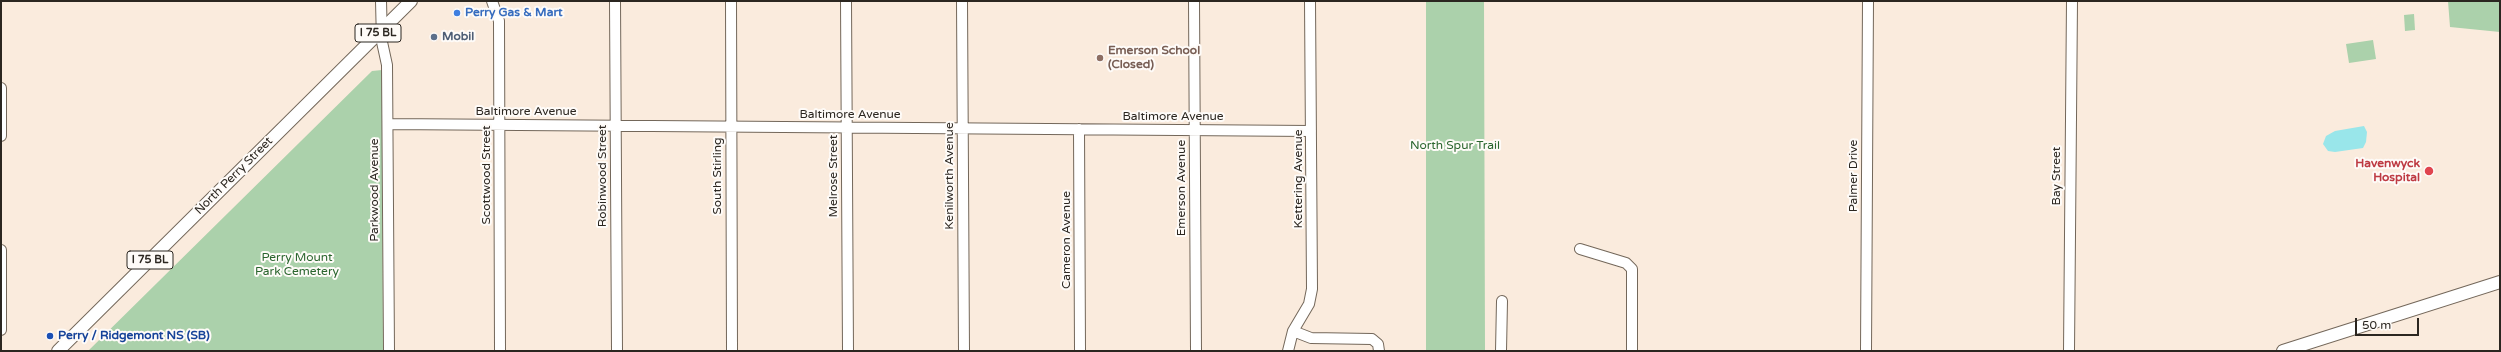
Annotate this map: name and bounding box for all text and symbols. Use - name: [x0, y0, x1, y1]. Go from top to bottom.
- place label: Perry Gas & Mart: [465, 6, 563, 20]
- marker: Perry Gas & Mart: [452, 8, 462, 18]
- road number: I 75 BL: [355, 24, 401, 42]
- place label: Mobil: [442, 30, 474, 44]
- marker: Mobil: [429, 32, 439, 42]
- place label: Emerson School (Closed): [1108, 44, 1200, 72]
- marker: Emerson School (Closed): [1095, 53, 1105, 63]
- street label: Baltimore Avenue: [475, 105, 577, 119]
- street label: Baltimore Avenue: [799, 108, 901, 122]
- street label: Baltimore Avenue: [1122, 110, 1224, 124]
- street label: Kenilworth Avenue: [943, 122, 957, 230]
- street label: Scottwood Street: [480, 125, 494, 225]
- street label: Robinwood Street: [596, 125, 610, 227]
- street label: Kettering Avenue: [1292, 129, 1306, 229]
- street label: North Perry Street: [192, 134, 276, 218]
- street label: Melrose Street: [827, 135, 841, 217]
- street label: South Stirling: [711, 137, 725, 215]
- street label: Parkwood Avenue: [368, 138, 382, 242]
- park label: North Spur Trail: [1410, 139, 1500, 153]
- street label: Emerson Avenue: [1175, 140, 1189, 236]
- street label: Palmer Drive: [1847, 140, 1861, 212]
- street label: Bay Street: [2050, 147, 2064, 205]
- place label: Havenwyck Hospital: [2355, 157, 2420, 185]
- marker: Havenwyck Hospital: [2423, 165, 2435, 177]
- street label: Cameron Avenue: [1060, 191, 1074, 289]
- road number: I 75 BL: [127, 251, 173, 269]
- park label: Perry Mount Park Cemetery: [255, 251, 339, 279]
- scale bar: [2357, 310, 2421, 336]
- text: 50 m: [2362, 318, 2391, 332]
- place label: Perry / Ridgemont NS (SB): [58, 329, 210, 343]
- marker: Perry / Ridgemont NS (SB): [45, 331, 55, 341]

